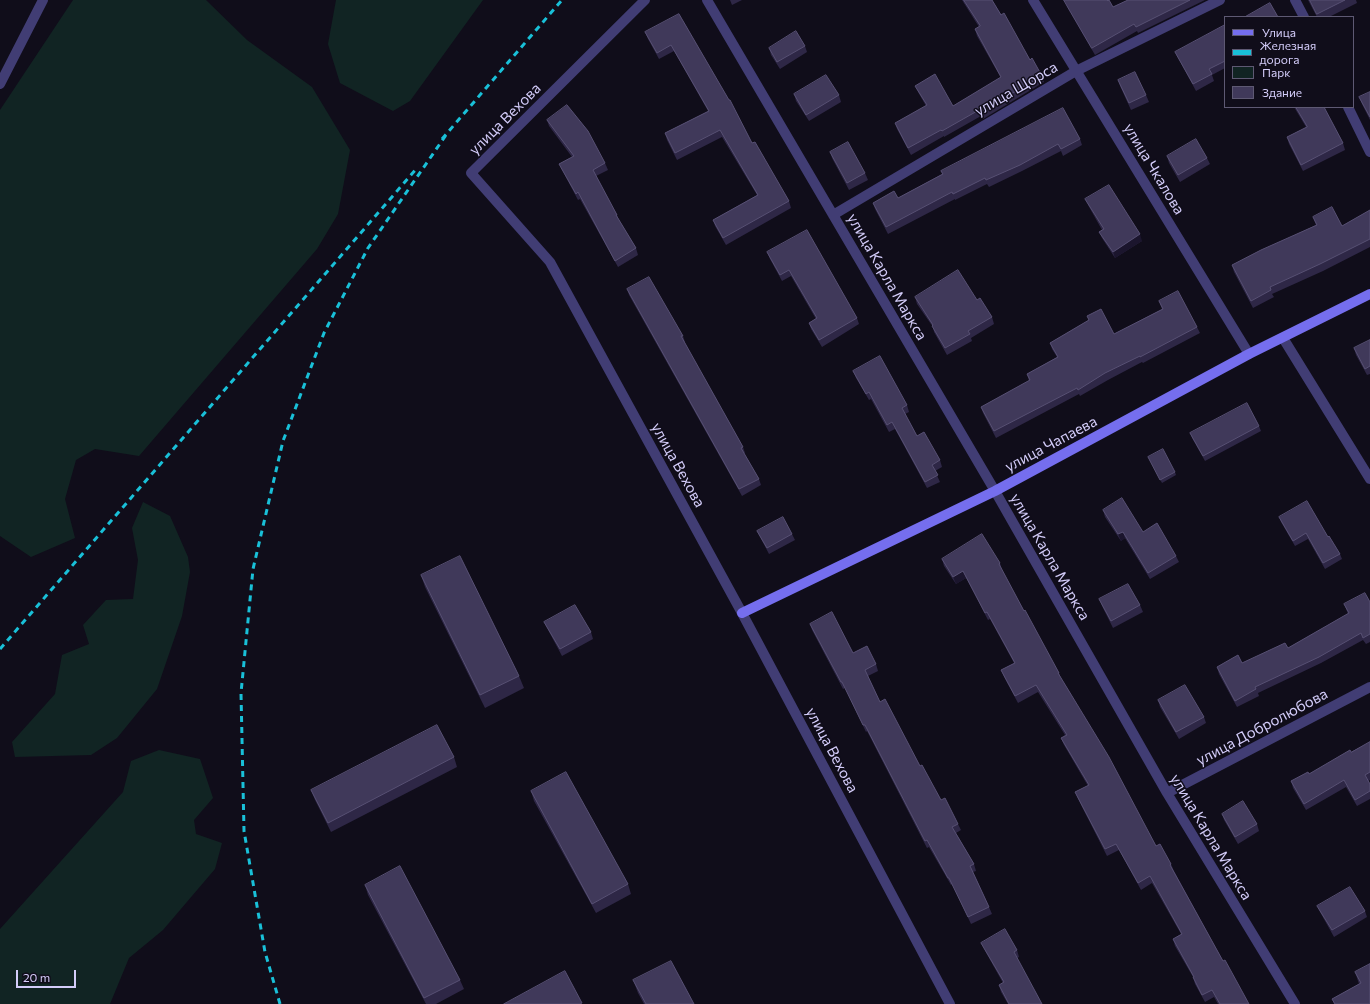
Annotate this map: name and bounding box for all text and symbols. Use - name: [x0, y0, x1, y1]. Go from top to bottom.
- legend: [1224, 16, 1354, 108]
- text: Улица: [1262, 25, 1296, 39]
- text: Железная дорога: [1260, 38, 1316, 66]
- street label: улица Щорса: [971, 58, 1061, 120]
- text: Парк: [1262, 65, 1291, 79]
- street label: улица Вехова: [465, 79, 545, 159]
- text: Здание: [1262, 85, 1302, 99]
- street label: улица Чкалова: [1120, 120, 1188, 218]
- street label: улица Карла Маркса: [843, 210, 931, 344]
- street label: улица Чапаева: [1002, 412, 1100, 476]
- street label: улица Вехова: [647, 420, 709, 510]
- street label: улица Карла Маркса: [1006, 490, 1094, 624]
- street label: улица Добролюбова: [1193, 685, 1331, 769]
- street label: улица Вехова: [802, 704, 862, 796]
- street label: улица Карла Маркса: [1166, 771, 1256, 903]
- scale bar: [18, 962, 78, 988]
- text: 20 m: [23, 970, 50, 984]

